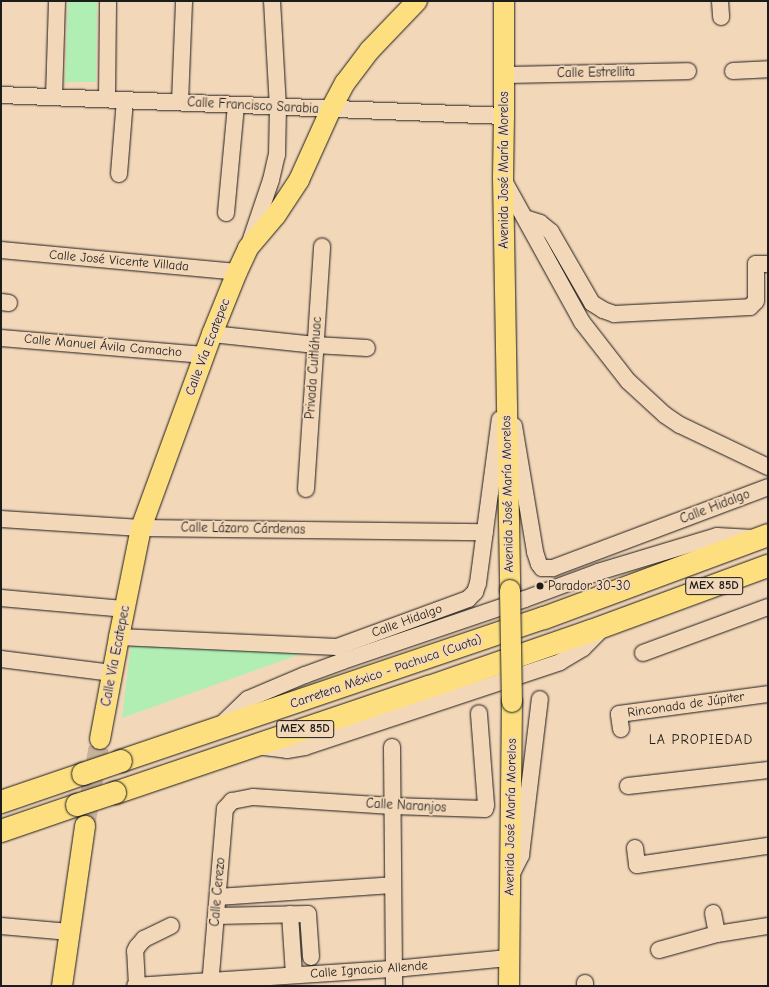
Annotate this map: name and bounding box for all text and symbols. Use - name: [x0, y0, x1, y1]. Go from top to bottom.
- street label: Calle Estrellita: [557, 65, 635, 81]
- street label: Avenida José María Morelos: [496, 91, 512, 249]
- street label: Calle Francisco Sarabia: [187, 95, 319, 117]
- street label: Calle José Vicente Villada: [48, 247, 190, 275]
- street label: Calle Vía Ecatepec: [182, 296, 234, 398]
- street label: Privada Cuitláhuac: [303, 316, 325, 420]
- street label: Calle Manuel Ávila Camacho: [23, 331, 183, 361]
- street label: Avenida José María Morelos: [499, 415, 517, 573]
- street label: Calle Hidalgo: [678, 486, 752, 528]
- street label: Calle Lázaro Cárdenas: [181, 520, 305, 538]
- road number: MEX 85D: [685, 576, 743, 596]
- place label: Parador 30-30: [548, 578, 631, 594]
- marker: Parador 30-30: [535, 581, 545, 591]
- street label: Calle Hidalgo: [370, 601, 444, 641]
- street label: Calle Vía Ecatepec: [99, 604, 133, 708]
- street label: Carretera México - Pachuca (Cuota): [288, 632, 484, 712]
- street label: Rinconada de Júpiter: [626, 689, 746, 721]
- road number: MEX 85D: [276, 719, 334, 739]
- district label: LA PROPIEDAD: [649, 732, 753, 748]
- street label: Avenida José María Morelos: [502, 738, 520, 896]
- street label: Calle Naranjos: [365, 796, 447, 816]
- street label: Calle Cerezo: [207, 857, 229, 927]
- street label: Calle Ignacio Allende: [310, 958, 428, 982]

